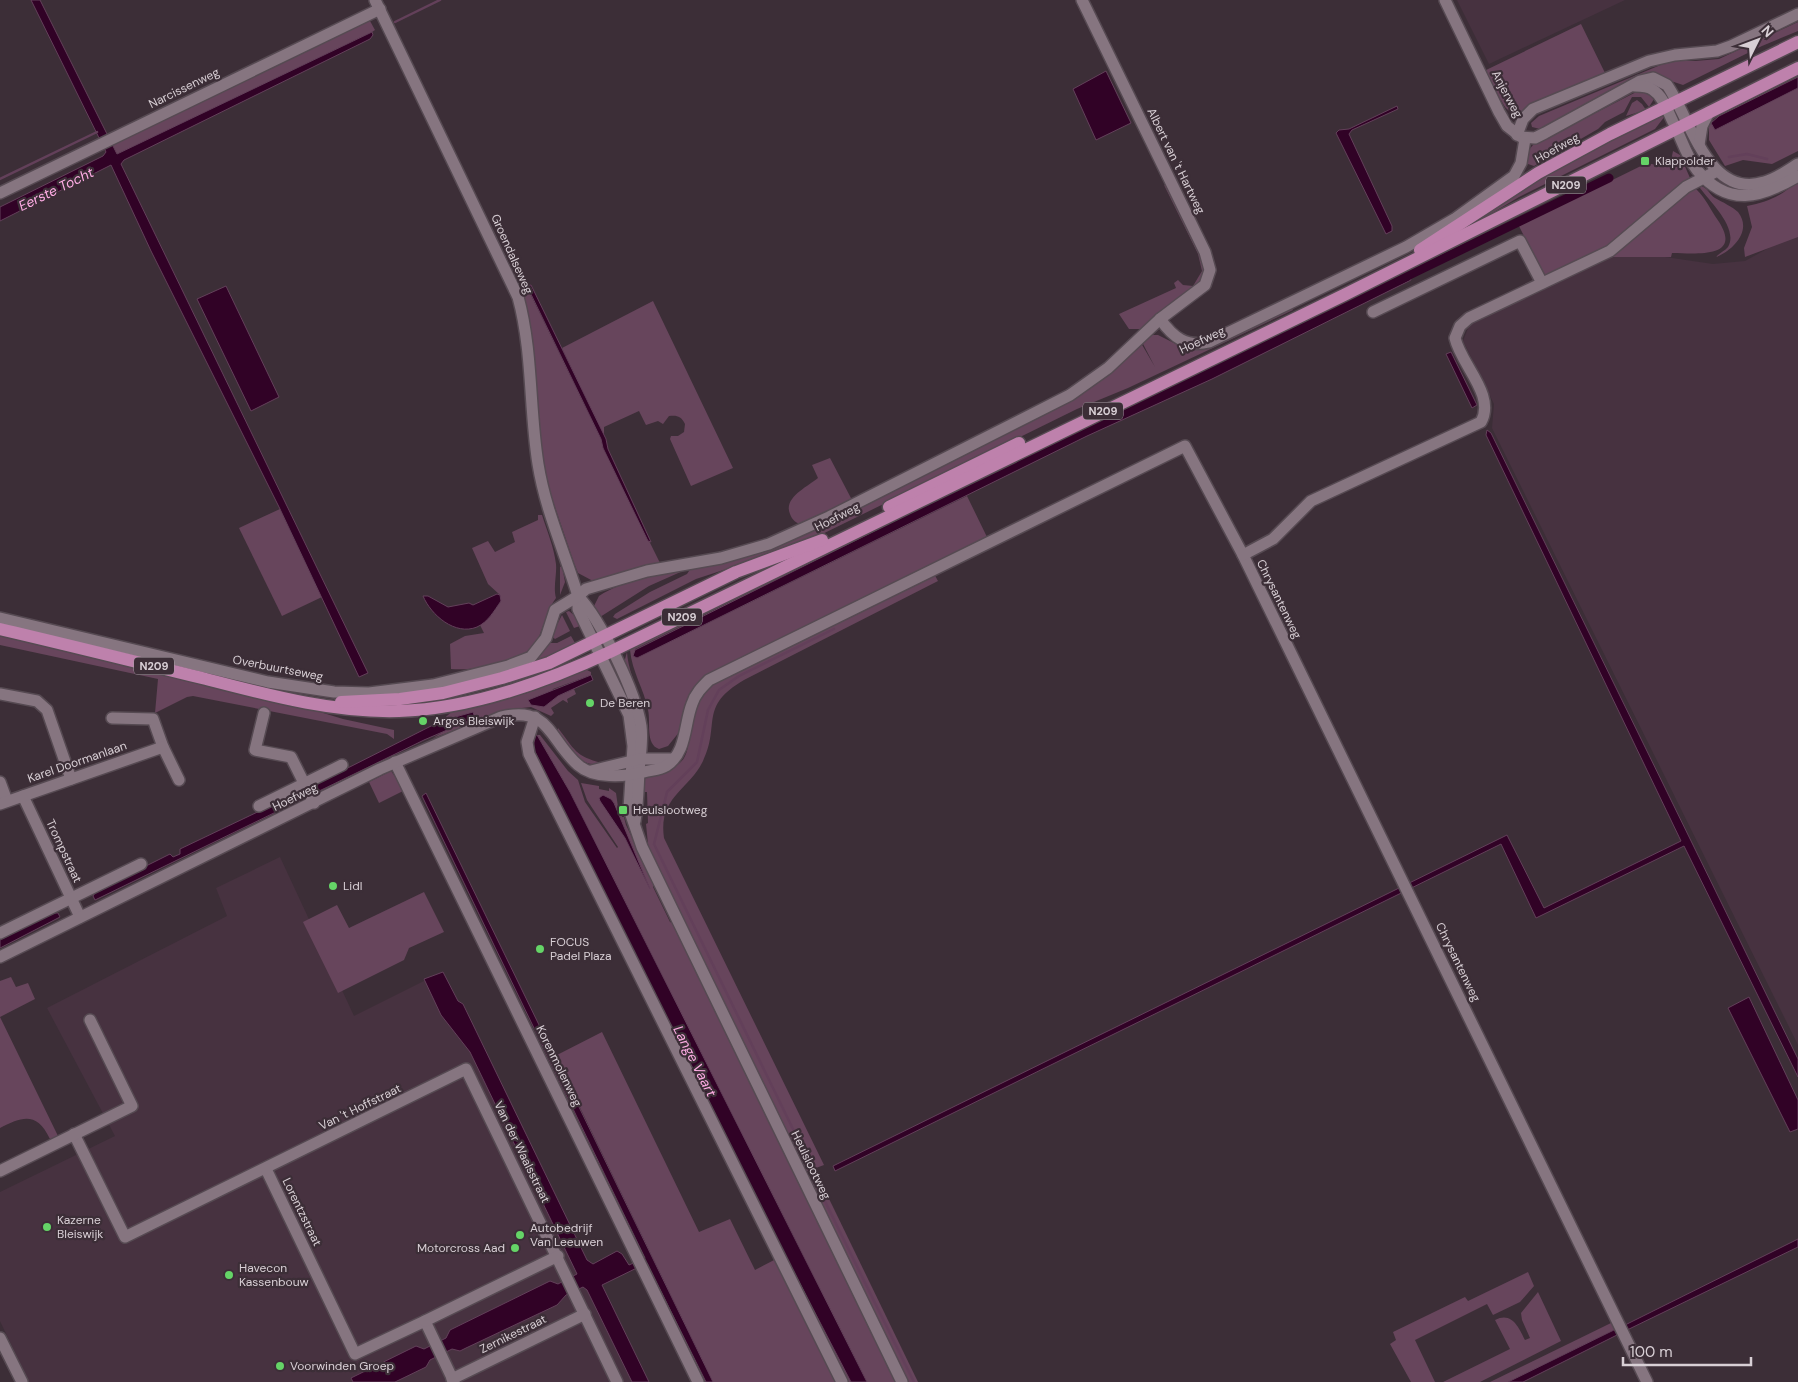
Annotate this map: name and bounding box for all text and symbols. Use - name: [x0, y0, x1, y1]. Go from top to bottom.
- north arrow: [1733, 15, 1783, 65]
- text: N: [1758, 21, 1778, 41]
- street label: Narcissenweg: [146, 64, 222, 112]
- street label: Anjerweg: [1488, 68, 1526, 121]
- street label: Albert van 't Hartweg: [1143, 105, 1209, 217]
- street label: Hoefweg: [1532, 129, 1582, 167]
- place label: Klappolder: [1655, 153, 1715, 169]
- marker: Klappolder: [1639, 155, 1651, 167]
- water label: Eerste Tocht: [15, 163, 97, 215]
- road number: N209: [1546, 176, 1586, 194]
- street label: Groendalseweg: [487, 212, 537, 297]
- street label: Hoefweg: [1177, 322, 1228, 358]
- road number: N209: [1083, 402, 1123, 420]
- street label: Hoefweg: [812, 499, 863, 535]
- street label: Chrysantenweg: [1253, 557, 1305, 642]
- road number: N209: [662, 608, 702, 626]
- street label: Overbuurtseweg: [231, 651, 325, 685]
- road number: N209: [134, 658, 174, 674]
- place label: De Beren: [600, 695, 650, 711]
- marker: De Beren: [584, 697, 596, 709]
- place label: Argos Bleiswijk: [433, 713, 514, 729]
- marker: Argos Bleiswijk: [417, 715, 429, 727]
- street label: Karel Doormanlaan: [25, 737, 129, 786]
- street label: Hoefweg: [270, 779, 321, 815]
- place label: Heulslootweg: [633, 802, 708, 818]
- marker: Heulslootweg: [617, 804, 629, 816]
- street label: Trompstraat: [42, 817, 86, 885]
- place label: Lidl: [343, 878, 362, 894]
- marker: Lidl: [327, 880, 339, 892]
- street label: Chrysantenweg: [1432, 920, 1484, 1005]
- place label: FOCUS Padel Plaza: [550, 934, 612, 964]
- marker: FOCUS Padel Plaza: [534, 943, 546, 955]
- water label: Lange Vaart: [669, 1022, 721, 1100]
- street label: Korenmolenweg: [532, 1023, 586, 1109]
- street label: Van 't Hoffstraat: [316, 1080, 404, 1134]
- street label: Van der Waalsstraat: [490, 1099, 554, 1206]
- street label: Heulslootweg: [788, 1128, 835, 1202]
- street label: Lorentzstraat: [279, 1175, 325, 1249]
- place label: Kazerne Bleiswijk: [57, 1212, 103, 1242]
- place label: Autobedrijf Van Leeuwen: [530, 1220, 603, 1250]
- marker: Kazerne Bleiswijk: [41, 1221, 53, 1233]
- marker: Autobedrijf Van Leeuwen: [514, 1229, 526, 1241]
- place label: Motorcross Aad: [417, 1240, 505, 1256]
- marker: Motorcross Aad: [509, 1242, 521, 1254]
- place label: Havecon Kassenbouw: [239, 1260, 309, 1290]
- marker: Havecon Kassenbouw: [223, 1269, 235, 1281]
- street label: Zernikestraat: [477, 1311, 549, 1357]
- scale bar: [1623, 1334, 1750, 1366]
- text: 100 m: [1630, 1342, 1673, 1362]
- place label: Voorwinden Groep: [290, 1358, 394, 1374]
- marker: Voorwinden Groep: [274, 1360, 286, 1372]

